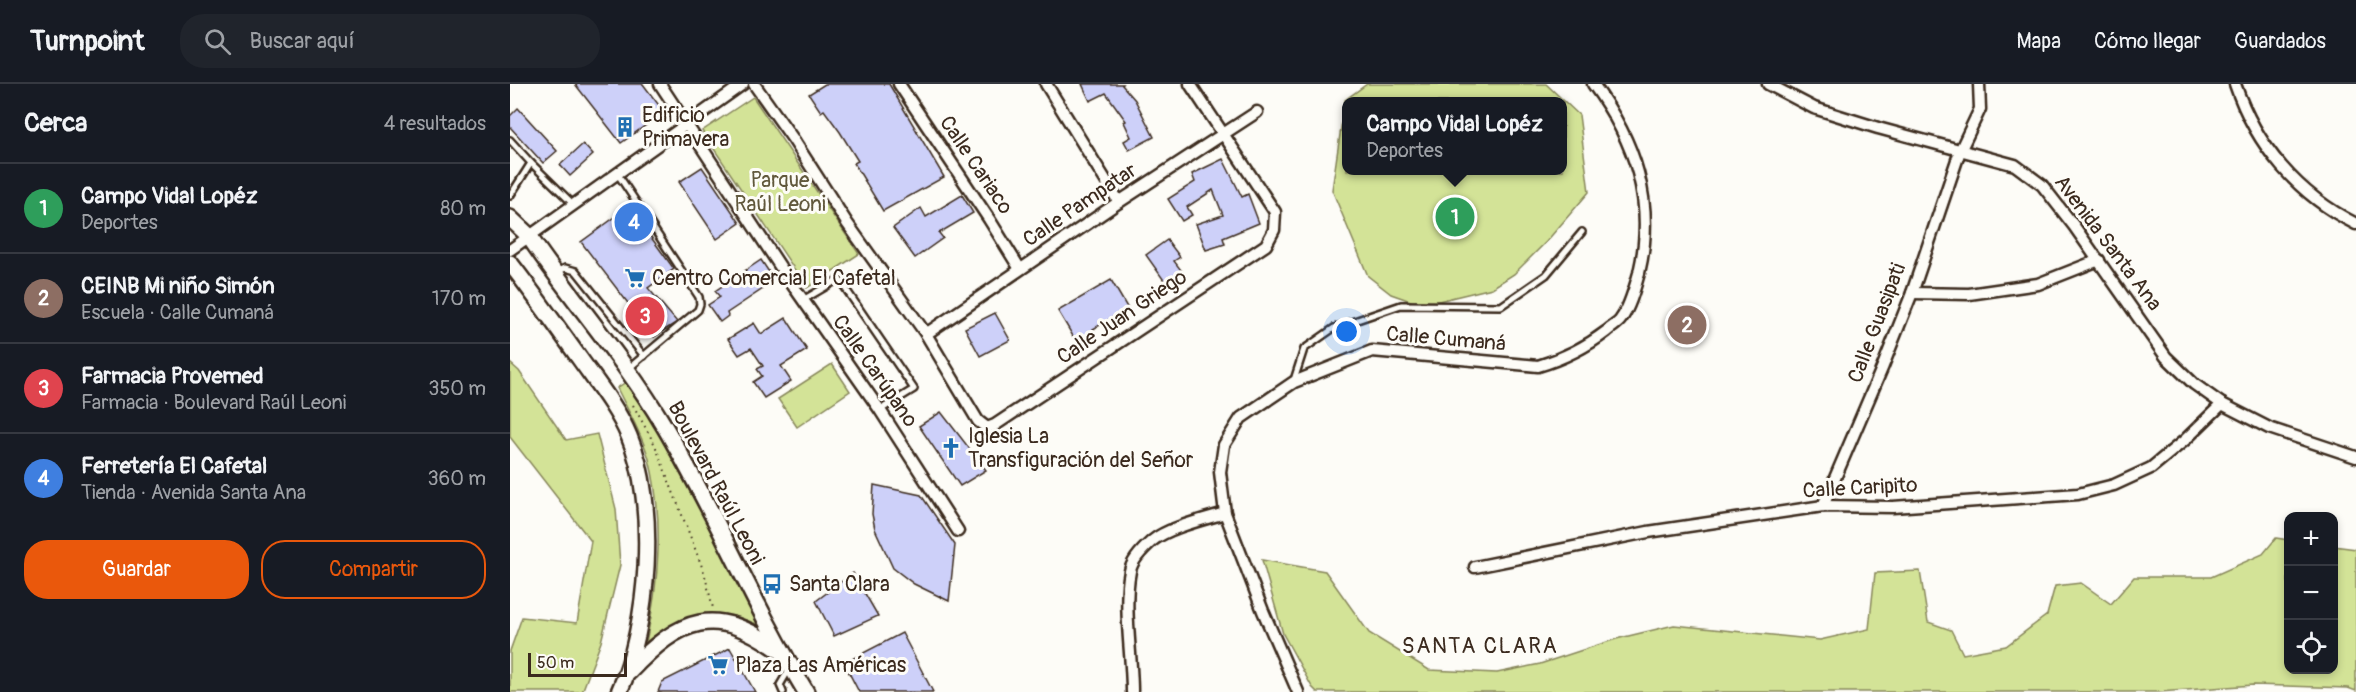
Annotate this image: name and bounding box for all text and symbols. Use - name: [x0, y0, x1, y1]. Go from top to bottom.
- search box: [180, 14, 600, 68]
- text: Turnpoint: [30, 24, 144, 59]
- icon: search: [201, 25, 234, 58]
- text: Buscar aquí: [249, 27, 355, 55]
- text: Mapa: [2016, 28, 2061, 55]
- text: Cómo llegar: [2094, 28, 2201, 55]
- text: Guardados: [2234, 28, 2326, 55]
- popup: [1342, 97, 1567, 175]
- place label: Edificio Primavera: [642, 102, 729, 153]
- text: Cerca: [24, 107, 87, 139]
- street label: Calle Cariaco: [933, 110, 1019, 220]
- text: Campo Vidal Lopéz: [1366, 110, 1543, 138]
- text: 4 resultados: [384, 111, 486, 136]
- building icon: Edificio Primavera: [613, 115, 637, 139]
- text: Deportes: [1366, 138, 1443, 163]
- street label: Calle Pampatar: [1018, 157, 1142, 253]
- park label: Parque Raúl Leoni: [734, 167, 826, 218]
- street label: Avenida Santa Ana: [2048, 170, 2168, 316]
- text: Campo Vidal Lopéz: [81, 182, 257, 210]
- pin: 1: [1436, 194, 1474, 240]
- text: 1: [40, 196, 47, 221]
- text: 80 m: [440, 196, 486, 221]
- pin: 4: [614, 200, 654, 244]
- text: Deportes: [81, 210, 158, 235]
- street label: Calle Guasipati: [1842, 259, 1912, 387]
- street label: Calle Juan Griego: [1052, 264, 1192, 370]
- place label: Centro Comercial El Cafetal: [652, 265, 896, 292]
- supermarket icon: Centro Comercial El Cafetal: [623, 266, 647, 290]
- text: CEINB Mi niño Simón: [81, 272, 275, 300]
- text: 2: [38, 286, 49, 311]
- text: 170 m: [432, 286, 486, 311]
- pin: 3: [626, 294, 664, 338]
- text: Escuela · Calle Cumaná: [81, 300, 274, 325]
- pin: 2: [1668, 302, 1706, 348]
- street label: Calle Carúpano: [826, 309, 924, 433]
- your location: [1332, 317, 1361, 346]
- street label: Calle Cumaná: [1385, 320, 1507, 358]
- text: Farmacia Provemed: [81, 362, 264, 390]
- text: 3: [38, 376, 49, 401]
- text: 350 m: [428, 376, 486, 401]
- text: Farmacia · Boulevard Raúl Leoni: [81, 390, 346, 415]
- street label: Boulevard Raúl Leoni: [661, 397, 771, 570]
- place label: Iglesia La Transfiguración del Señor: [968, 423, 1194, 474]
- church icon: Iglesia La Transfiguración del Señor: [939, 436, 963, 460]
- text: Ferretería El Cafetal: [81, 452, 267, 480]
- text: 4: [38, 466, 49, 491]
- text: 360 m: [427, 466, 486, 491]
- street label: Calle Caripito: [1802, 472, 1918, 504]
- text: Tienda · Avenida Santa Ana: [81, 480, 306, 505]
- map controls: [2284, 512, 2338, 674]
- button: +: [2284, 512, 2338, 566]
- button: Guardar: [24, 540, 249, 599]
- button: Compartir: [261, 540, 486, 599]
- button: −: [2284, 566, 2338, 620]
- place label: Santa Clara: [789, 571, 890, 598]
- bus stop icon: Santa Clara: [760, 572, 784, 596]
- button: locate: [2284, 620, 2338, 674]
- district label: SANTA CLARA: [1402, 632, 1558, 660]
- scale bar: [528, 650, 627, 678]
- place label: Plaza Las Américas: [735, 652, 907, 679]
- text: 50 m: [537, 653, 574, 673]
- supermarket icon: Plaza Las Américas: [706, 653, 730, 677]

